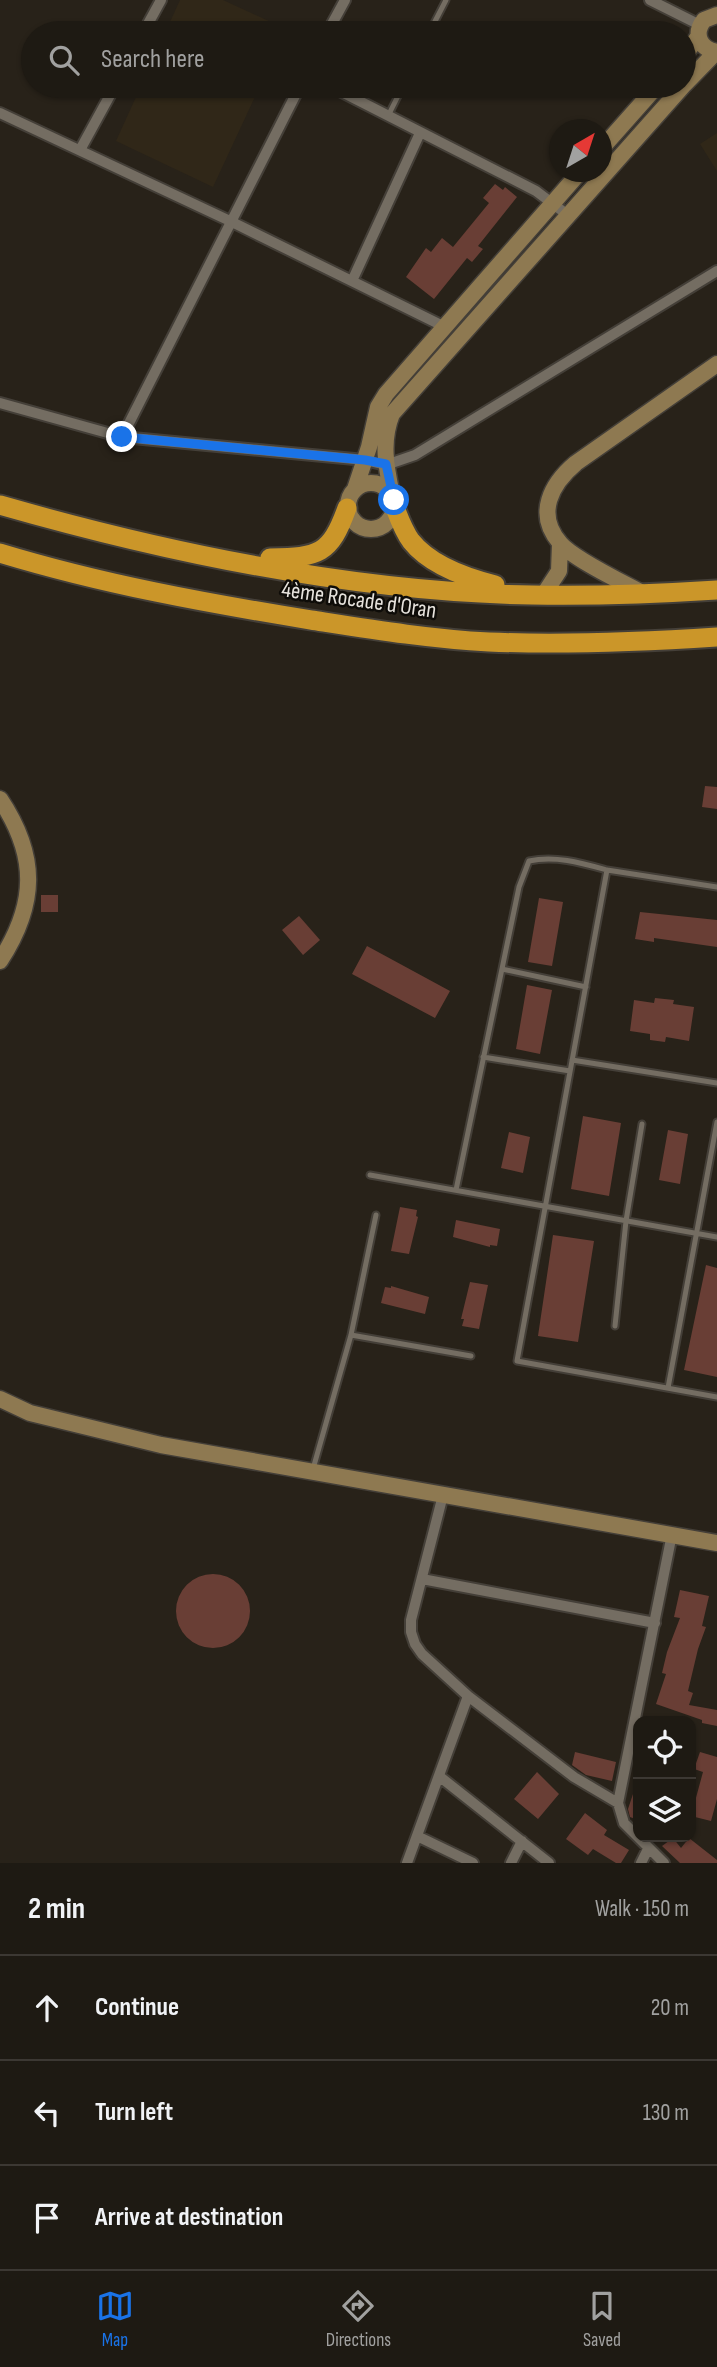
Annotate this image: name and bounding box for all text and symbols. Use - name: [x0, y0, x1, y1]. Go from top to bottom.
- search box: [21, 21, 696, 98]
- icon: search: [45, 41, 83, 79]
- text: Search here: [101, 44, 204, 75]
- north arrow: [549, 119, 612, 182]
- route end: [106, 421, 137, 452]
- route start: [378, 484, 409, 515]
- street label: 4ème Rocade d'Oran: [280, 575, 438, 625]
- map controls: [633, 1716, 696, 1842]
- button: locate: [633, 1716, 696, 1779]
- button: layers: [633, 1779, 696, 1842]
- text: 2 min: [28, 1891, 85, 1927]
- text: Walk · 150 m: [595, 1895, 689, 1923]
- icon: ahead: [28, 1989, 66, 2027]
- text: Continue: [95, 1992, 179, 2023]
- text: 20 m: [651, 1994, 689, 2022]
- icon: left: [28, 2094, 66, 2132]
- text: Turn left: [95, 2097, 173, 2128]
- text: 130 m: [643, 2099, 689, 2127]
- icon: arrive: [28, 2199, 66, 2237]
- text: Arrive at destination: [95, 2202, 283, 2233]
- tab: Map: [96, 2287, 134, 2352]
- tab: Directions: [326, 2287, 391, 2352]
- tab: Saved: [583, 2287, 621, 2352]

